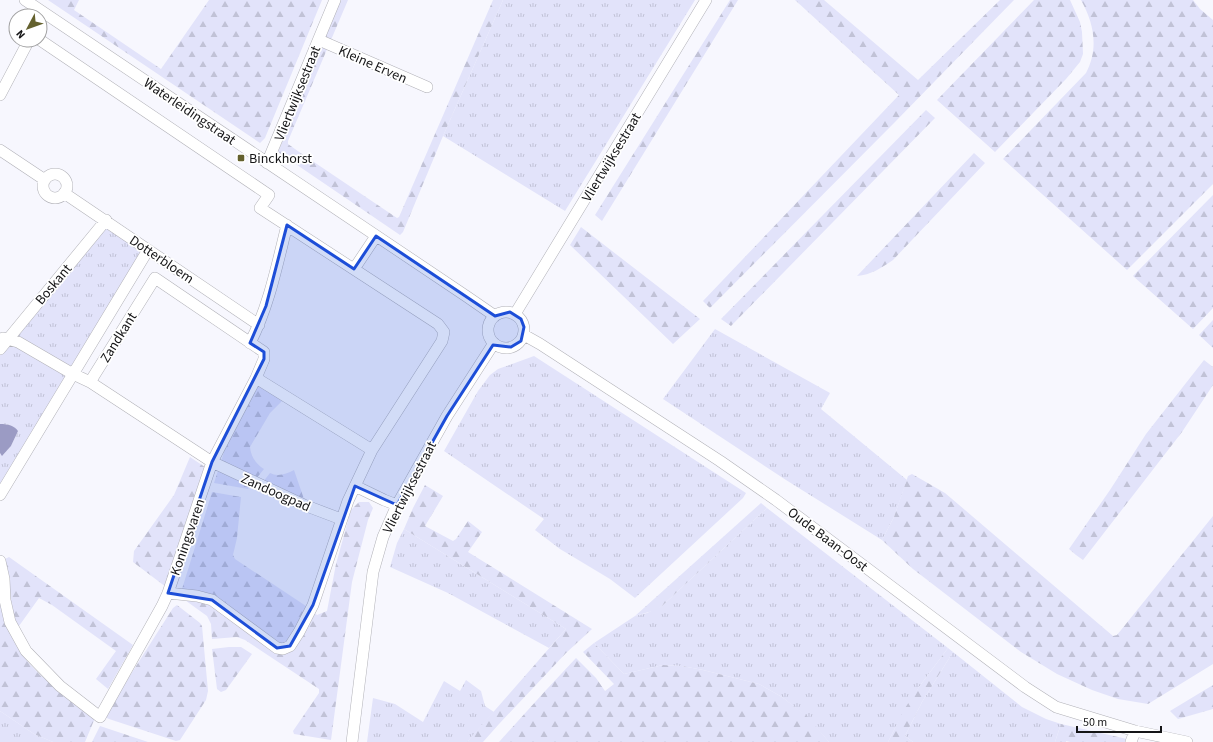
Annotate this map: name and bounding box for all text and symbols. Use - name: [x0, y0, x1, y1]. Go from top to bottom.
- north arrow: [8, 8, 48, 48]
- text: N: [13, 27, 29, 42]
- street label: Kleine Erven: [335, 41, 410, 89]
- street label: Vliertwijksestraat: [270, 43, 326, 144]
- street label: Waterleidingstraat: [139, 74, 240, 150]
- street label: Vliertwijksestraat: [577, 109, 647, 206]
- place label: Binckhorst: [249, 149, 312, 169]
- marker: Binckhorst: [236, 153, 246, 163]
- street label: Dotterbloem: [125, 231, 198, 289]
- street label: Boskant: [31, 260, 77, 309]
- street label: Zandkant: [96, 308, 142, 367]
- street label: Vliertwijksestraat: [378, 438, 442, 537]
- street label: Zandoogpad: [238, 469, 314, 517]
- street label: Koningsvaren: [165, 496, 210, 578]
- street label: Oude Baan-Oost: [783, 503, 872, 577]
- scale bar: [1077, 708, 1161, 734]
- text: 50 m: [1083, 714, 1107, 731]

